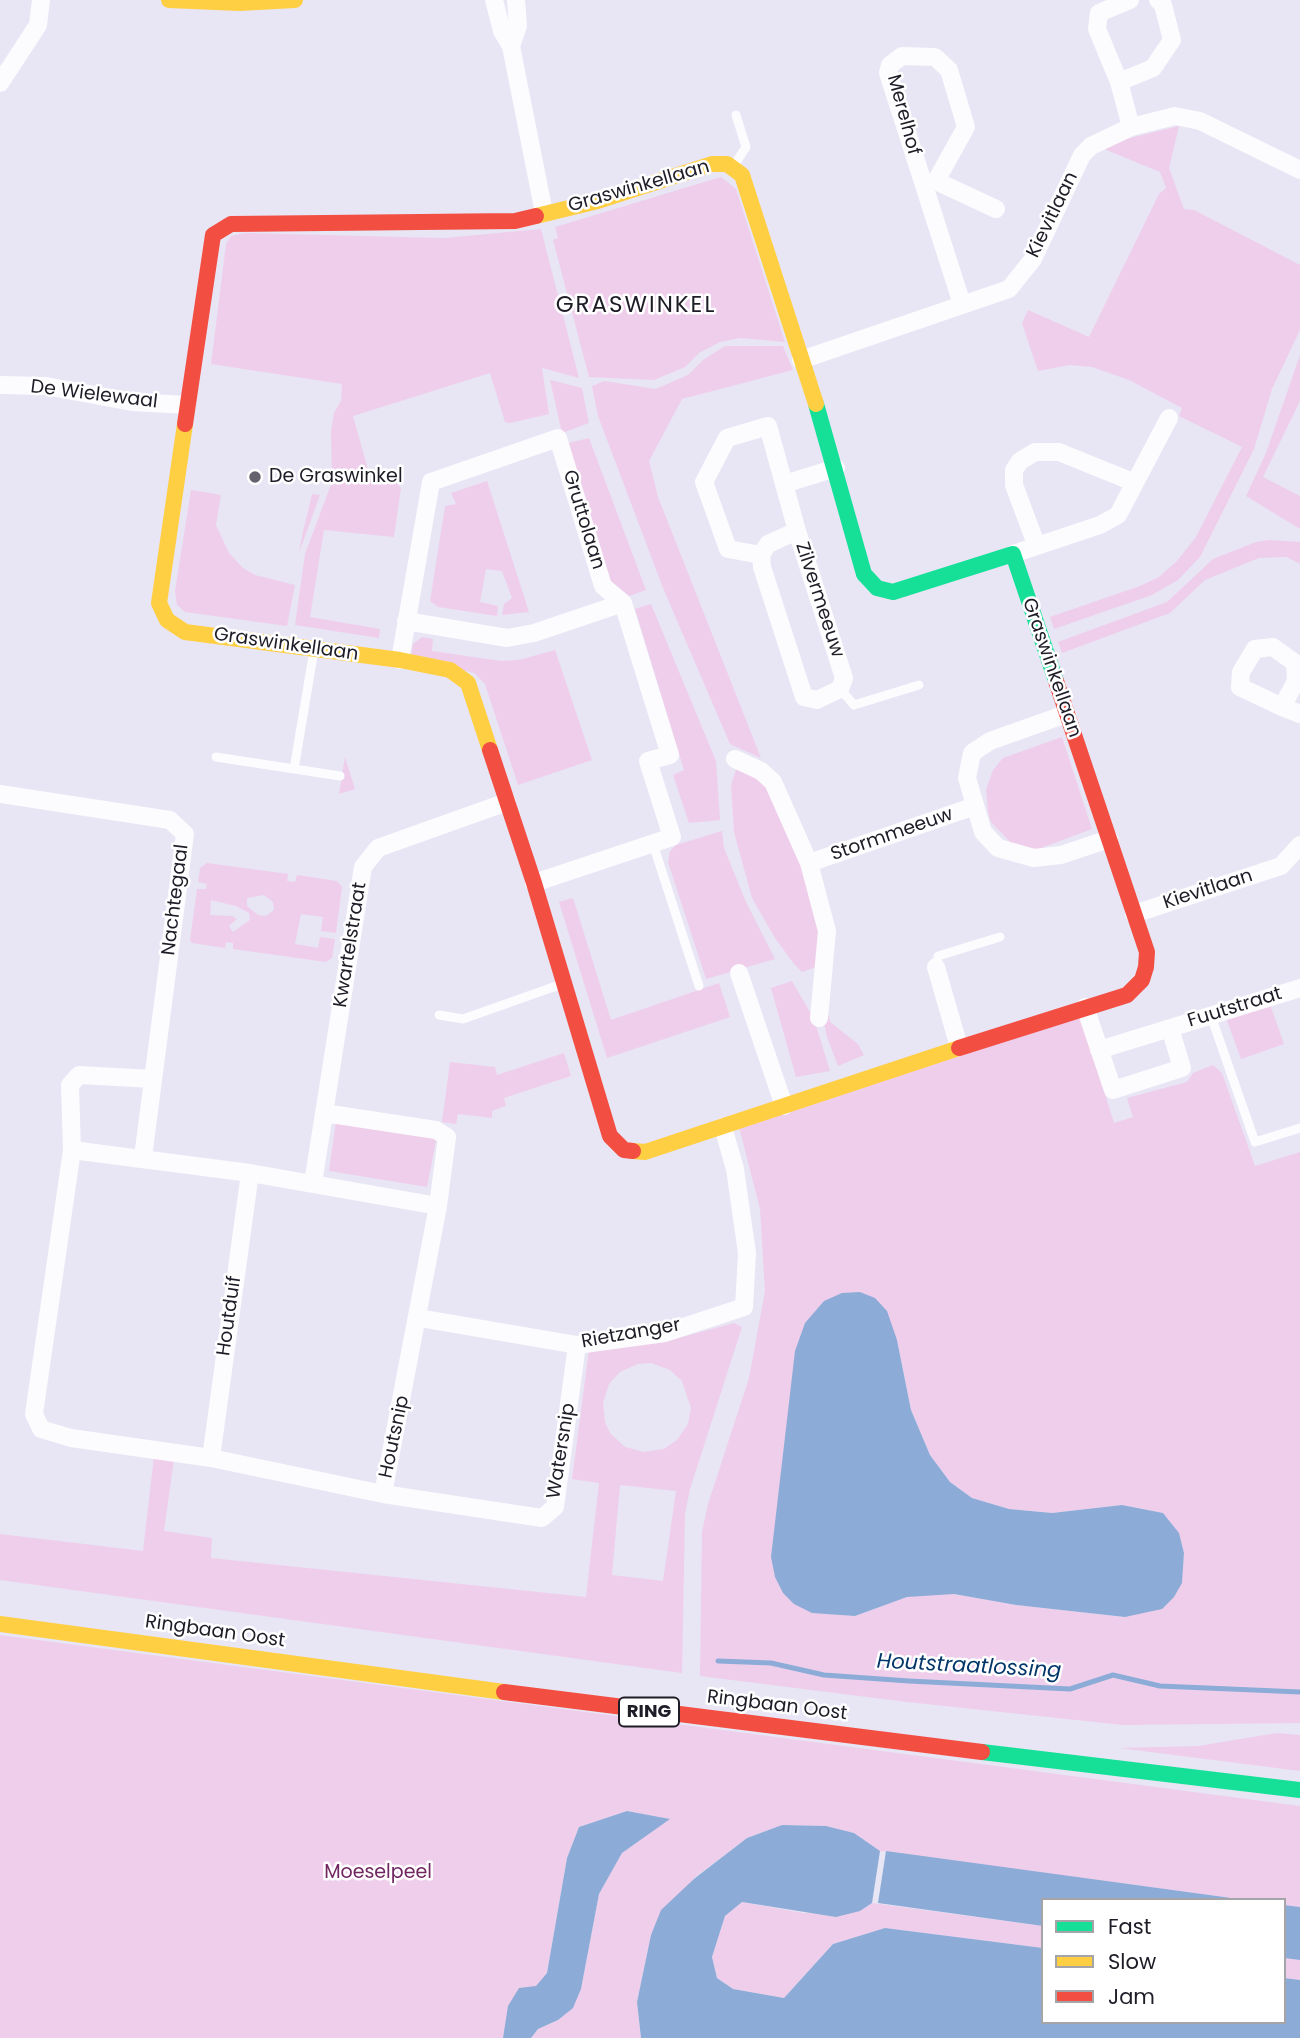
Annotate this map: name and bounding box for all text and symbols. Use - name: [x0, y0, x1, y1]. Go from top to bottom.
- street label: Merelhof: [881, 72, 925, 158]
- street label: Graswinkellaan: [566, 156, 712, 218]
- street label: Kievitlaan: [1022, 168, 1084, 262]
- district label: GRASWINKEL: [557, 292, 715, 320]
- street label: De Wielewaal: [29, 376, 159, 414]
- place label: De Graswinkel: [269, 466, 403, 488]
- street label: Gruttolaan: [557, 468, 609, 572]
- marker: De Graswinkel: [247, 469, 263, 485]
- street label: Zilvermeeuw: [790, 539, 848, 661]
- street label: Graswinkellaan: [1016, 595, 1086, 741]
- street label: Graswinkellaan: [212, 624, 360, 666]
- street label: Stormmeeuw: [828, 803, 956, 867]
- street label: Nachtegaal: [158, 843, 194, 957]
- street label: Kievitlaan: [1160, 865, 1256, 915]
- street label: Kwartelstraat: [330, 881, 372, 1009]
- street label: Fuutstraat: [1185, 983, 1285, 1033]
- street label: Houtduif: [213, 1275, 247, 1357]
- street label: Rietzanger: [580, 1314, 682, 1354]
- street label: Houtsnip: [375, 1394, 415, 1480]
- street label: Watersnip: [543, 1401, 581, 1501]
- street label: Ringbaan Oost: [144, 1611, 286, 1653]
- water label: Houtstraatlossing: [876, 1650, 1062, 1684]
- street label: Ringbaan Oost: [706, 1686, 848, 1726]
- road number: RING: [619, 1698, 679, 1727]
- park label: Moeselpeel: [324, 1862, 432, 1884]
- legend: [1041, 1898, 1286, 2024]
- text: Fast: [1108, 1912, 1151, 1941]
- text: Slow: [1108, 1947, 1156, 1976]
- text: Jam: [1108, 1982, 1155, 2011]

